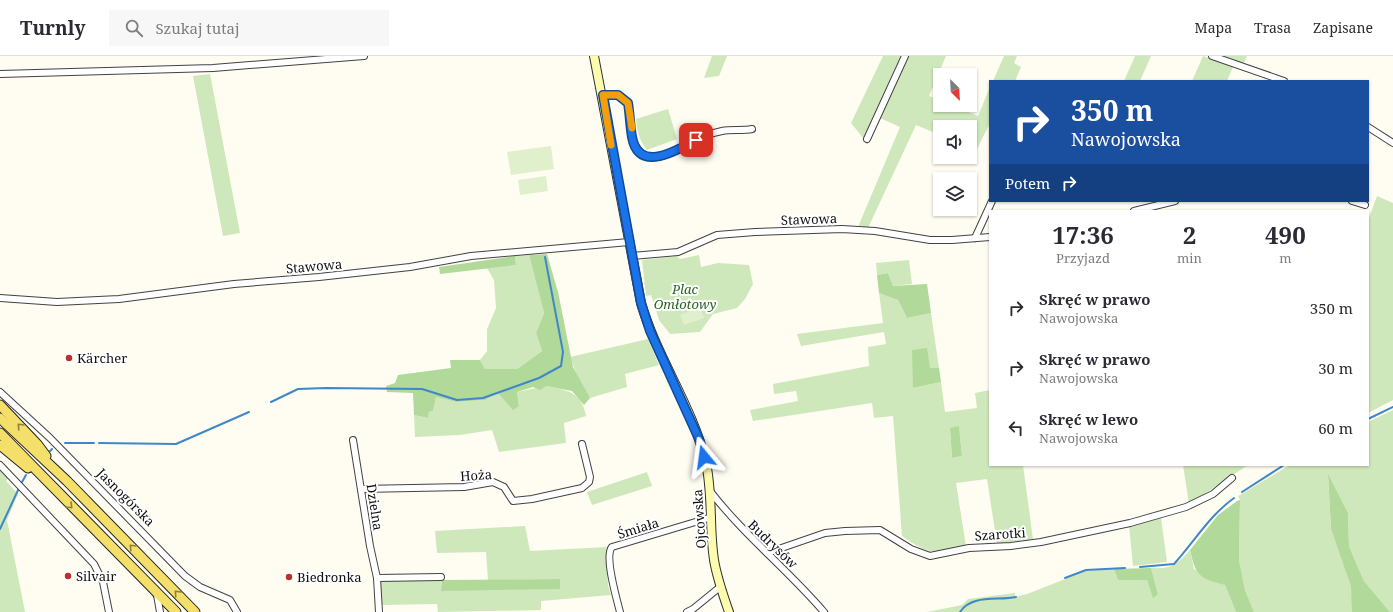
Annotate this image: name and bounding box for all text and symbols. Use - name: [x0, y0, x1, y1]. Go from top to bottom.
- search box: [109, 10, 389, 46]
- text: Turnly: [20, 15, 85, 41]
- icon: search: [123, 17, 145, 39]
- text: Szukaj tutaj: [155, 18, 239, 38]
- text: Mapa: [1195, 18, 1232, 37]
- text: Trasa: [1254, 18, 1291, 37]
- text: Zapisane: [1313, 18, 1373, 37]
- north arrow: [933, 68, 977, 112]
- map controls: [933, 68, 977, 216]
- text: 350 m: [1071, 91, 1153, 129]
- icon: right: [1005, 96, 1057, 148]
- button: sound: [933, 120, 977, 164]
- pin: [679, 123, 713, 157]
- text: Nawojowska: [1071, 127, 1181, 151]
- icon: arrive: [685, 129, 707, 151]
- button: layers: [933, 172, 977, 216]
- icon: right: [1058, 172, 1080, 194]
- text: Potem: [1005, 173, 1050, 193]
- street label: Stawowa: [781, 209, 837, 229]
- text: 17:36: [1052, 218, 1114, 251]
- text: 2: [1183, 218, 1196, 251]
- text: 490: [1265, 218, 1306, 251]
- text: Przyjazd: [1056, 249, 1110, 267]
- text: min: [1177, 249, 1202, 267]
- text: m: [1279, 249, 1292, 267]
- street label: Stawowa: [285, 255, 343, 277]
- park label: Plac Omłotowy: [654, 280, 716, 313]
- text: Skręć w prawo: [1039, 289, 1150, 309]
- icon: right: [1005, 297, 1027, 319]
- text: 350 m: [1310, 298, 1353, 318]
- text: Nawojowska: [1039, 309, 1118, 327]
- place label: Kärcher: [77, 349, 127, 367]
- text: Skręć w prawo: [1039, 349, 1150, 369]
- marker: Kärcher: [64, 353, 74, 363]
- icon: right: [1005, 357, 1027, 379]
- text: 30 m: [1318, 358, 1353, 378]
- text: Nawojowska: [1039, 369, 1118, 387]
- text: Skręć w lewo: [1039, 409, 1138, 429]
- icon: left: [1005, 417, 1027, 439]
- text: 60 m: [1318, 418, 1353, 438]
- one-way arrow: [17, 423, 25, 431]
- text: Nawojowska: [1039, 429, 1118, 447]
- position arrow: [683, 436, 725, 478]
- street label: Jasnogórska: [92, 463, 159, 530]
- street label: Hoża: [460, 465, 492, 485]
- street label: Dzielna: [362, 482, 388, 532]
- street label: Ojcowska: [688, 489, 710, 549]
- one-way arrow: [65, 501, 73, 509]
- street label: Śmiała: [615, 513, 661, 543]
- street label: Budrysów: [744, 516, 802, 573]
- street label: Szarotki: [974, 523, 1026, 545]
- one-way arrow: [129, 544, 137, 552]
- place label: Silvair: [76, 567, 116, 585]
- place label: Biedronka: [297, 568, 362, 586]
- marker: Silvair: [63, 571, 73, 581]
- marker: Biedronka: [284, 572, 294, 582]
- one-way arrow: [174, 590, 182, 598]

